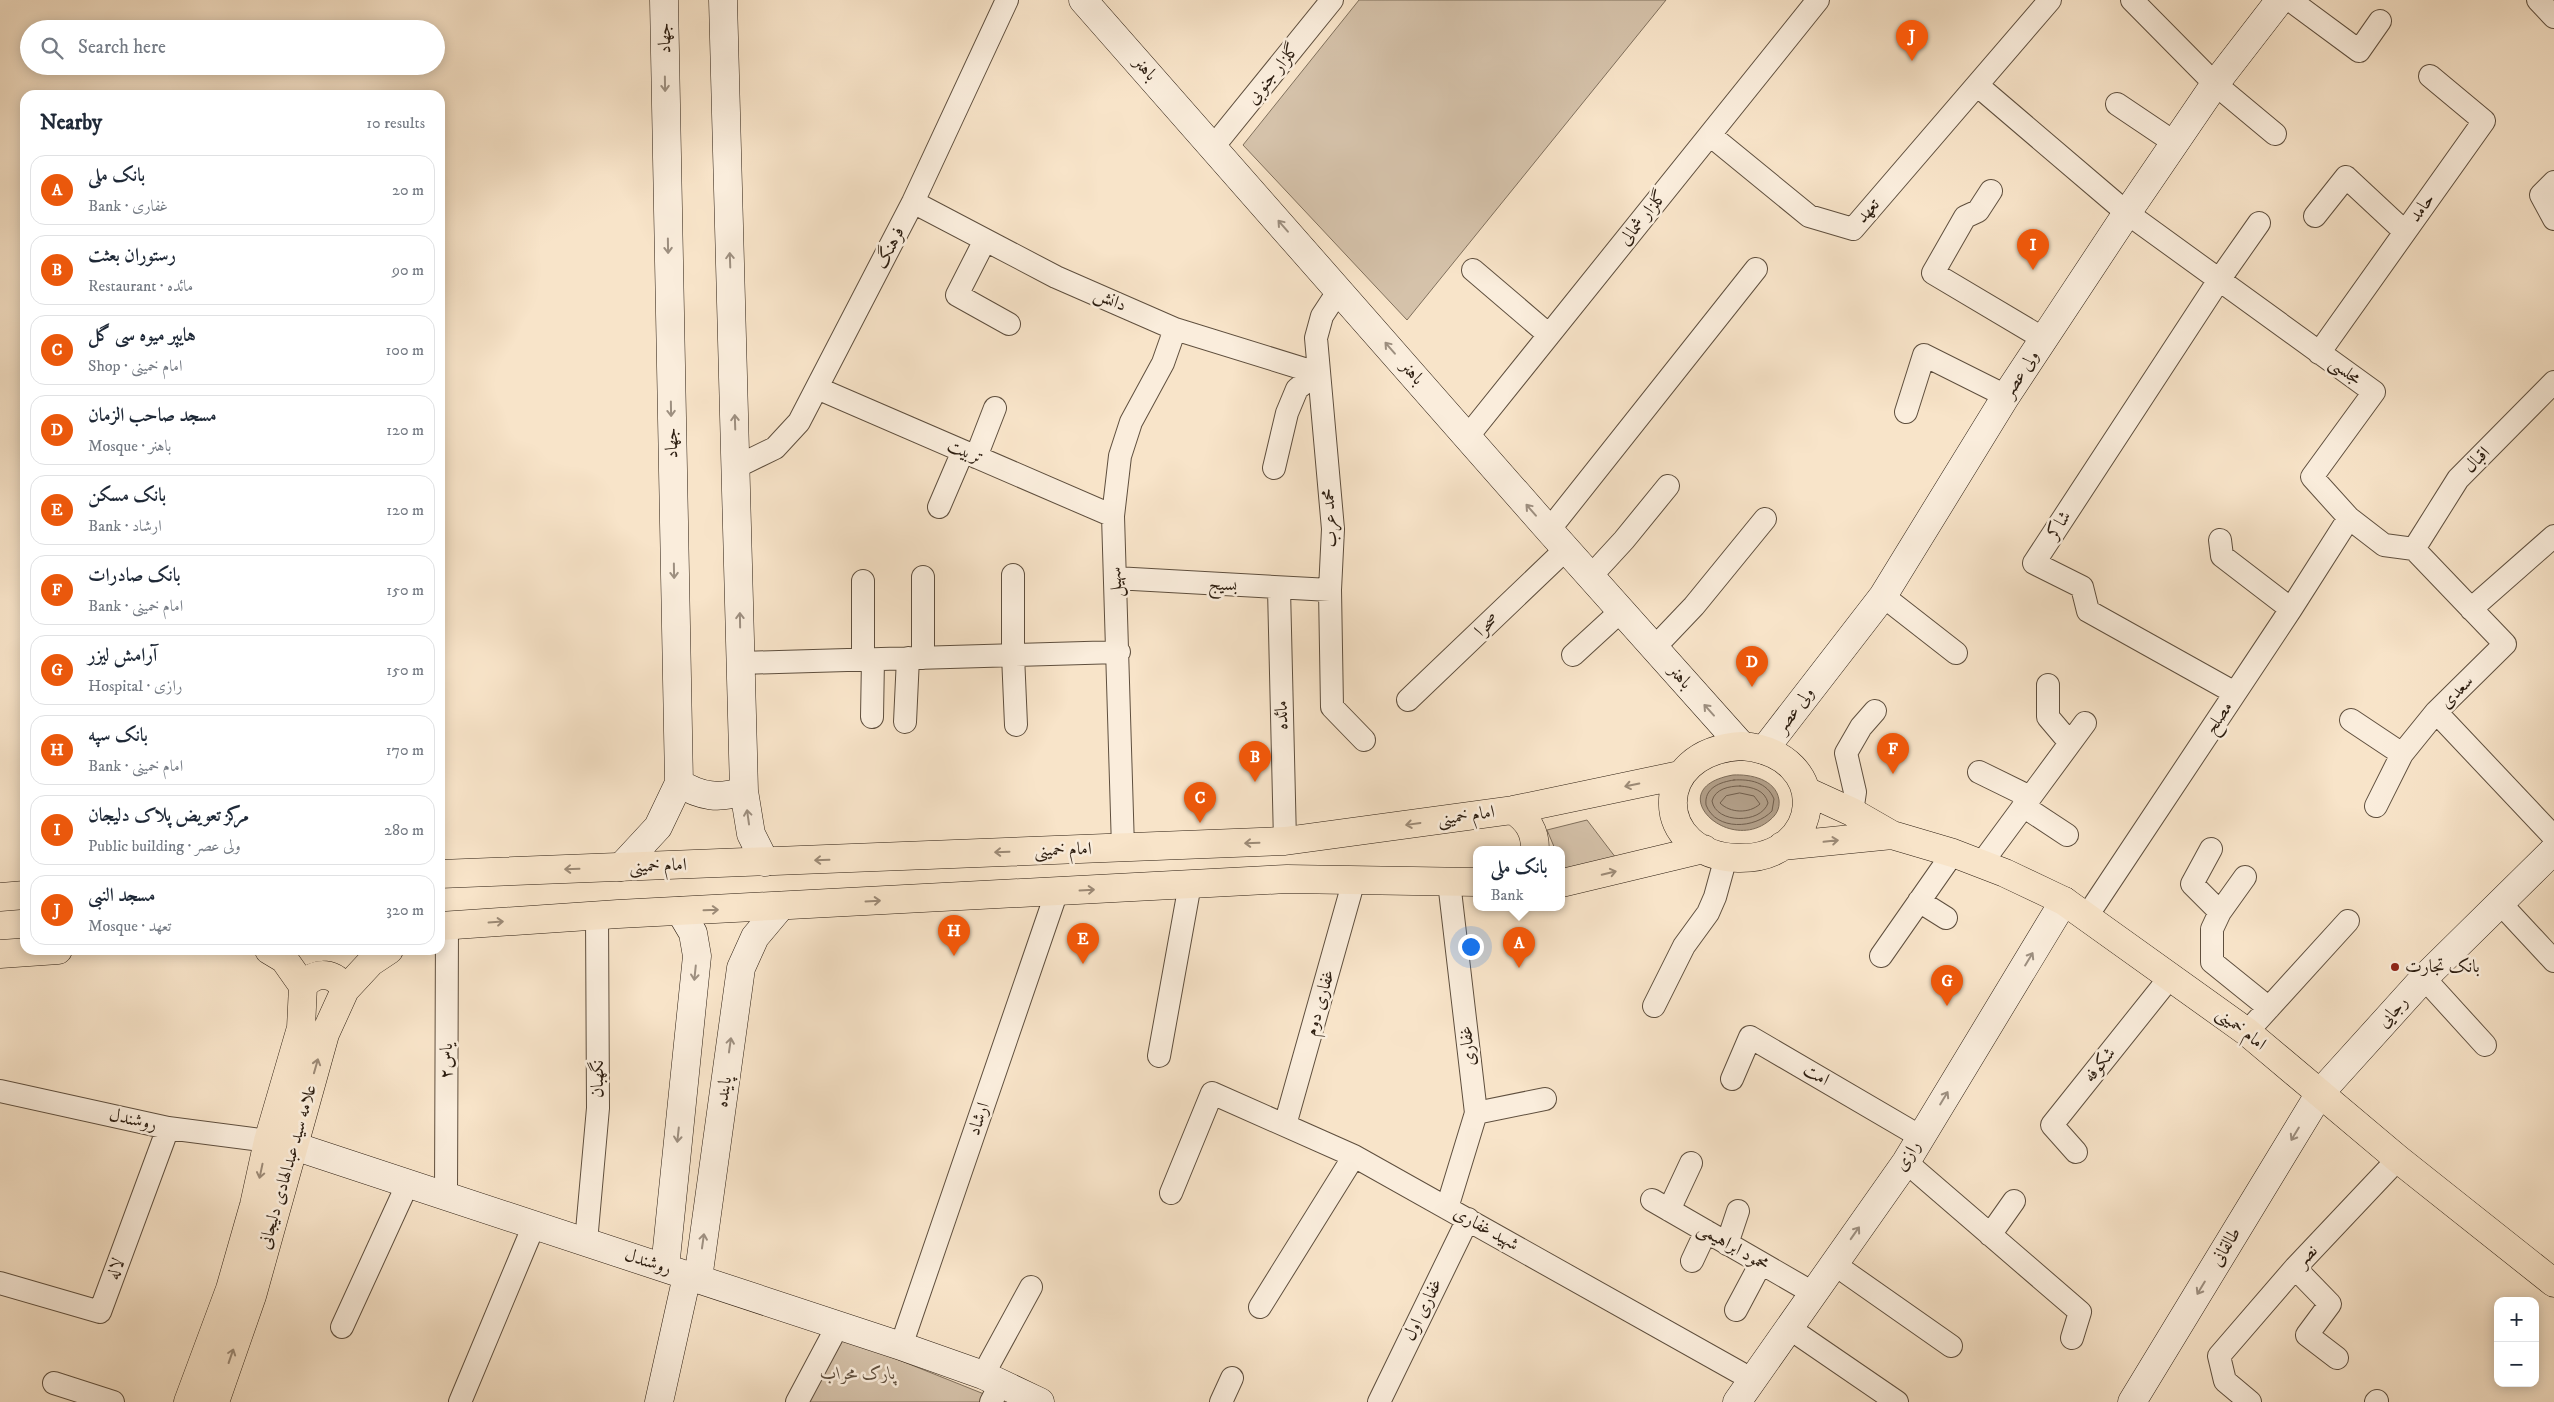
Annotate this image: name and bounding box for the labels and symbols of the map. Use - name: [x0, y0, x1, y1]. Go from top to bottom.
- pin: J: [1896, 20, 1928, 61]
- street label: جهاد: [654, 22, 676, 54]
- street label: گلزار جنوبی: [1241, 38, 1305, 110]
- street label: باهنر: [1127, 51, 1162, 86]
- one-way arrow: [661, 75, 670, 91]
- street label: گلزار شمالی: [1613, 185, 1672, 250]
- street label: حامد: [2404, 189, 2440, 227]
- street label: تعهد: [1851, 194, 1885, 228]
- one-way arrow: [1277, 220, 1288, 233]
- street label: فرهنگ: [868, 222, 910, 273]
- pin: I: [2017, 229, 2049, 270]
- one-way arrow: [664, 238, 673, 254]
- one-way arrow: [726, 252, 735, 268]
- street label: دانش: [1090, 283, 1130, 317]
- one-way arrow: [1385, 342, 1396, 355]
- street label: ولی عصر: [1997, 346, 2044, 403]
- street label: مجلسی: [2324, 352, 2365, 391]
- street label: باهنر: [1394, 355, 1429, 390]
- one-way arrow: [667, 400, 676, 416]
- one-way arrow: [730, 415, 739, 431]
- street label: جهاد: [661, 427, 683, 459]
- street label: تربیت: [944, 435, 986, 469]
- street label: اقبال: [2459, 442, 2495, 478]
- street label: محمد عرب: [1317, 488, 1344, 548]
- one-way arrow: [1526, 504, 1537, 517]
- street label: شاکر: [2041, 507, 2076, 545]
- one-way arrow: [670, 563, 679, 579]
- street label: سهیل: [1104, 566, 1129, 598]
- street label: بسیج: [1208, 573, 1238, 601]
- street label: صحرا: [1470, 608, 1504, 642]
- one-way arrow: [735, 612, 745, 628]
- pin: D: [1736, 646, 1768, 687]
- street label: باهنر: [1662, 659, 1697, 694]
- street label: سعدی: [2435, 670, 2479, 714]
- street label: ولی عصر: [1769, 683, 1819, 739]
- street label: مصلح: [2200, 697, 2241, 741]
- street label: مائده: [1271, 700, 1293, 730]
- one-way arrow: [1703, 703, 1715, 716]
- pin: F: [1877, 733, 1909, 774]
- pin: B: [1239, 741, 1271, 782]
- one-way arrow: [1625, 781, 1641, 790]
- pin: C: [1184, 782, 1216, 823]
- street label: امام خمینی: [1436, 801, 1497, 835]
- one-way arrow: [743, 809, 753, 825]
- one-way arrow: [1405, 819, 1421, 829]
- one-way arrow: [1822, 836, 1838, 846]
- street label: امام خمینی: [1034, 838, 1092, 866]
- one-way arrow: [1244, 838, 1260, 847]
- one-way arrow: [994, 848, 1010, 857]
- street label: امام خمینی: [629, 854, 687, 882]
- one-way arrow: [814, 855, 830, 864]
- one-way arrow: [565, 865, 581, 874]
- one-way arrow: [1600, 868, 1616, 877]
- one-way arrow: [1079, 885, 1095, 894]
- one-way arrow: [865, 897, 881, 906]
- one-way arrow: [702, 905, 718, 915]
- pin: H: [938, 915, 970, 956]
- one-way arrow: [488, 918, 504, 927]
- pin: E: [1067, 923, 1099, 964]
- pin: A: [1503, 927, 1535, 968]
- your location: [1458, 934, 1484, 960]
- one-way arrow: [2024, 952, 2034, 966]
- place label: بانک تجارت: [2405, 956, 2480, 978]
- marker: بانک تجارت: [2389, 961, 2401, 973]
- one-way arrow: [690, 965, 700, 981]
- pin: G: [1931, 965, 1963, 1006]
- street label: غفاری دوم: [1300, 967, 1344, 1040]
- street label: رجایی: [2373, 991, 2413, 1033]
- street label: امام خمینی: [2209, 1003, 2271, 1059]
- street label: غفاری: [1455, 1025, 1481, 1067]
- one-way arrow: [725, 1038, 735, 1054]
- street label: یاس۲: [436, 1041, 458, 1079]
- street label: شکوفه: [2079, 1043, 2121, 1087]
- one-way arrow: [312, 1058, 321, 1074]
- street label: امت: [1799, 1059, 1833, 1091]
- street label: نگهبان: [586, 1060, 609, 1098]
- street label: پاینده: [711, 1074, 738, 1109]
- street label: علامه سید عبدالهادی دلیجانی: [254, 1082, 322, 1252]
- one-way arrow: [1940, 1091, 1950, 1105]
- street label: ارشاد: [963, 1099, 995, 1138]
- street label: روشندل: [107, 1104, 159, 1136]
- one-way arrow: [673, 1127, 683, 1143]
- one-way arrow: [2289, 1127, 2299, 1141]
- street label: رازی: [1890, 1137, 1926, 1175]
- one-way arrow: [256, 1163, 265, 1179]
- street label: شهید غفاری: [1449, 1202, 1523, 1256]
- street label: محمود ابراهیمی: [1693, 1218, 1773, 1276]
- street label: طالقانی: [2206, 1223, 2246, 1271]
- one-way arrow: [1850, 1227, 1860, 1241]
- one-way arrow: [698, 1233, 708, 1249]
- street label: نصر: [2290, 1240, 2323, 1273]
- street label: روشندل: [622, 1244, 674, 1280]
- street label: لاله: [102, 1255, 130, 1283]
- street label: غفاری اول: [1399, 1275, 1447, 1345]
- one-way arrow: [2196, 1281, 2206, 1295]
- one-way arrow: [227, 1349, 236, 1364]
- park label: پارک محراب: [820, 1363, 897, 1386]

